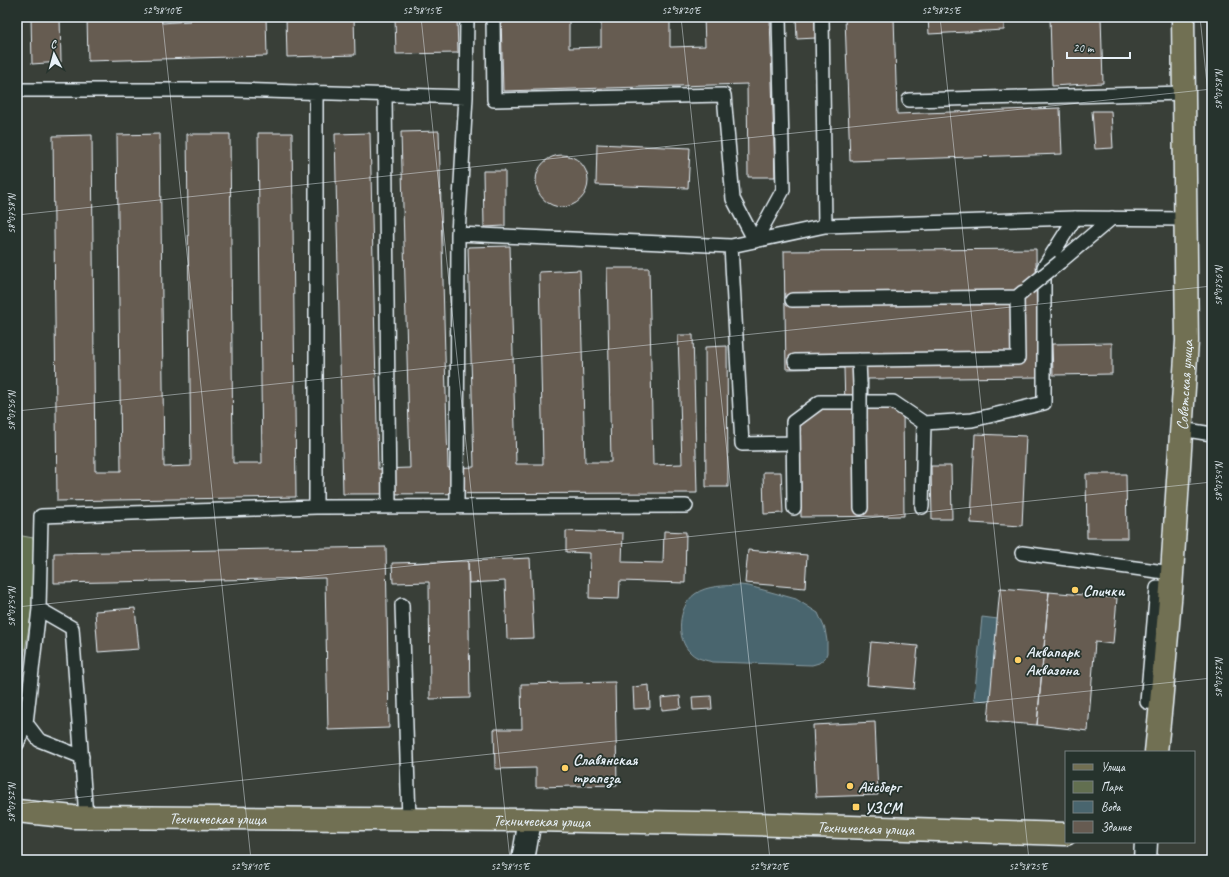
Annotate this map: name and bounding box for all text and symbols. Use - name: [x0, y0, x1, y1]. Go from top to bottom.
- text: 52°38'10"E: [143, 4, 183, 17]
- text: 52°38'15"E: [403, 4, 443, 17]
- text: 52°38'20"E: [662, 4, 702, 17]
- text: 52°38'25"E: [922, 4, 962, 17]
- north arrow: [34, 34, 74, 74]
- scale bar: [1067, 34, 1130, 60]
- text: С: [50, 37, 58, 51]
- text: 20 m: [1073, 40, 1095, 56]
- text: 58°07'58"N: [1212, 68, 1225, 110]
- text: 58°07'58"N: [5, 192, 18, 234]
- text: 58°07'56"N: [1212, 264, 1225, 306]
- street label: Советская улица: [1172, 338, 1198, 431]
- text: 58°07'56"N: [5, 389, 18, 431]
- text: 58°07'54"N: [1212, 460, 1225, 502]
- place label: Спички: [1083, 581, 1126, 601]
- text: 58°07'54"N: [5, 585, 18, 627]
- marker: Спички: [1070, 585, 1080, 595]
- place label: Аквапарк Аквазона: [1026, 642, 1081, 680]
- marker: Аквапарк Аквазона: [1013, 655, 1023, 665]
- text: 58°07'52"N: [1212, 656, 1225, 698]
- place label: Славянская трапеза: [573, 750, 639, 788]
- legend: [1065, 751, 1195, 843]
- text: Улица: [1101, 759, 1126, 775]
- marker: Славянская трапеза: [560, 763, 570, 773]
- place label: Айсберг: [858, 777, 903, 797]
- text: Парк: [1101, 779, 1124, 795]
- text: 58°07'52"N: [5, 781, 18, 823]
- marker: Айсберг: [845, 781, 855, 791]
- place label: УЗСМ: [864, 798, 903, 818]
- text: Вода: [1101, 799, 1122, 815]
- marker: УЗСМ: [851, 802, 861, 812]
- street label: Техническая улица: [169, 809, 268, 829]
- street label: Техническая улица: [493, 811, 592, 832]
- street label: Техническая улица: [817, 817, 916, 840]
- text: Здание: [1101, 819, 1132, 835]
- text: 52°38'10"E: [231, 860, 271, 873]
- text: 52°38'15"E: [491, 860, 531, 873]
- text: 52°38'20"E: [750, 860, 790, 873]
- text: 52°38'25"E: [1009, 860, 1049, 873]

